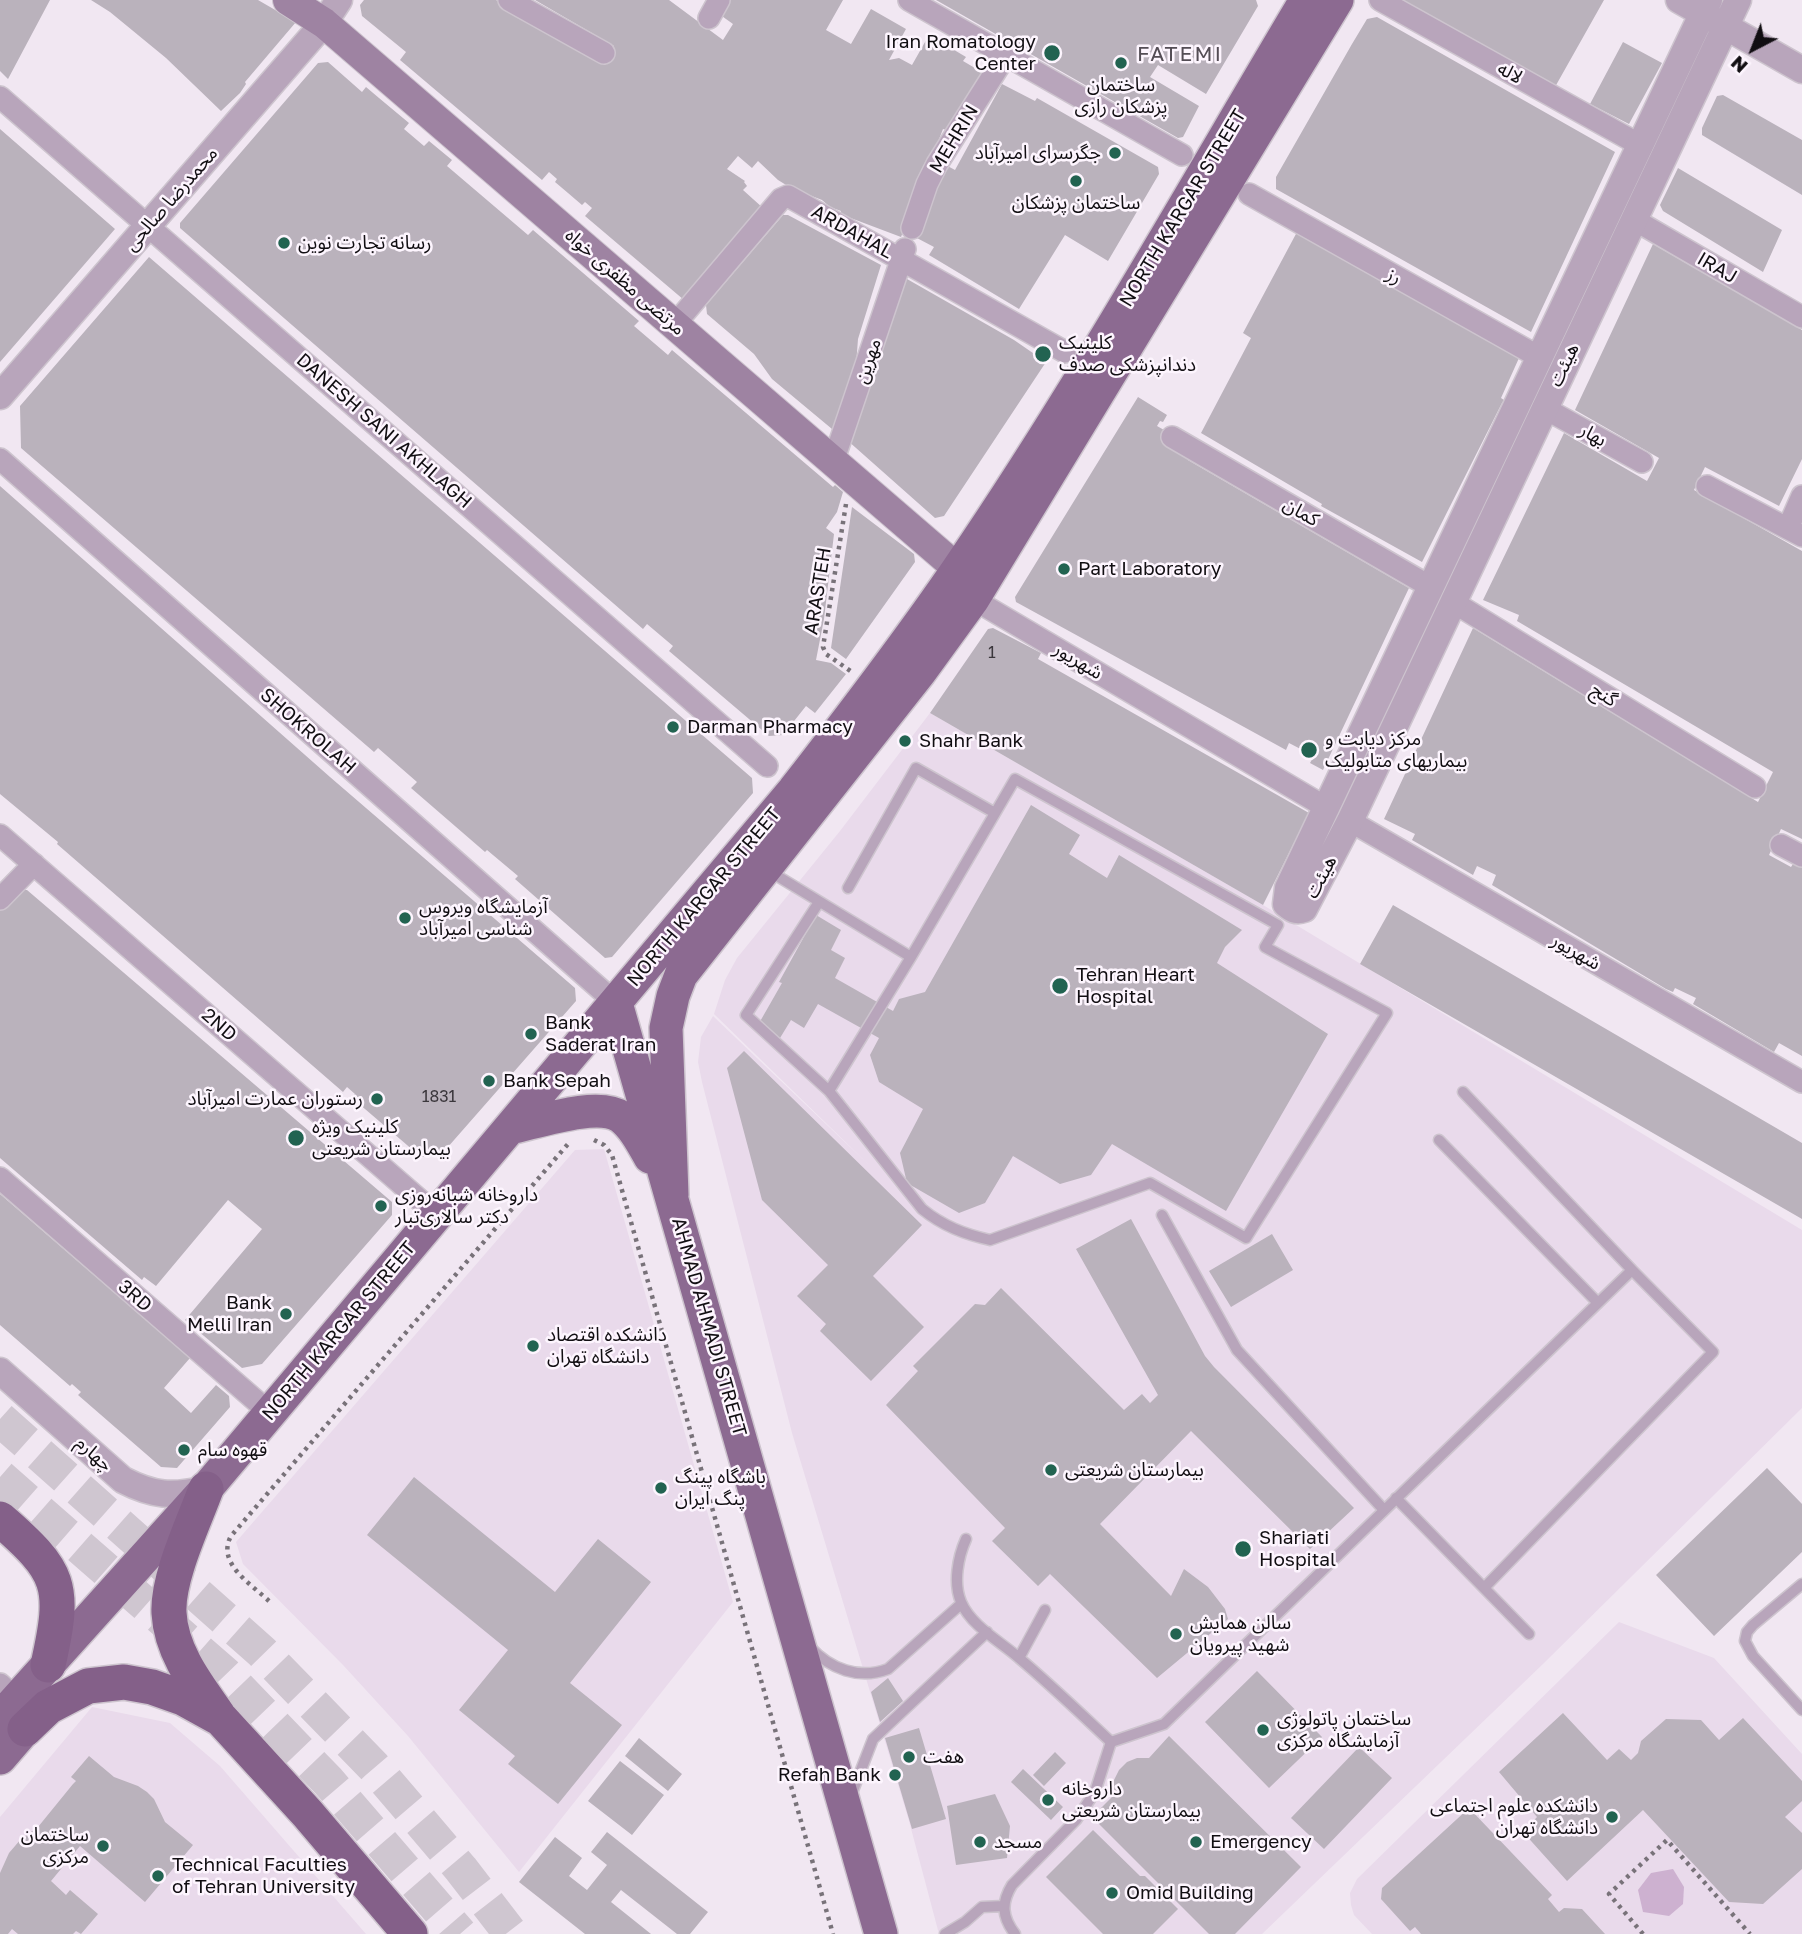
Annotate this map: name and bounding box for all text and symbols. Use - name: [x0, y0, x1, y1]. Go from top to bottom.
- north arrow: [1718, 14, 1788, 84]
- place label: Iran Romatology Center: [886, 31, 1036, 75]
- district label: FATEMI: [1138, 41, 1222, 67]
- marker: Iran Romatology Center: [1042, 43, 1062, 63]
- text: N: [1726, 52, 1752, 78]
- marker: ساختمان پزشکان رازی: [1113, 55, 1129, 71]
- street label: لاله: [1493, 57, 1527, 89]
- place label: ساختمان پزشکان رازی: [1075, 74, 1167, 118]
- street label: MEHRIN: [925, 101, 983, 177]
- street label: NORTH KARGAR STREET: [1115, 105, 1251, 311]
- street label: محمدرضا صالحی: [120, 142, 222, 256]
- place label: جگرسرای امیرآباد: [975, 142, 1101, 164]
- marker: جگرسرای امیرآباد: [1107, 145, 1123, 161]
- marker: ساختمان پزشکان: [1068, 173, 1084, 189]
- place label: ساختمان پزشکان: [1012, 192, 1140, 214]
- street label: ARDAHAL: [807, 200, 897, 264]
- street label: مرتضی مظفری خواه: [560, 224, 690, 340]
- place label: رسانه تجارت نوین: [298, 232, 431, 254]
- marker: رسانه تجارت نوین: [276, 235, 292, 251]
- street label: IRAJ: [1693, 248, 1741, 288]
- street label: رز: [1382, 263, 1406, 289]
- place label: کلینیک دندانپزشکی صدف: [1059, 332, 1196, 376]
- street label: مهرین: [850, 335, 886, 387]
- street label: هیئت: [1544, 340, 1584, 390]
- marker: کلینیک دندانپزشکی صدف: [1033, 344, 1053, 364]
- street label: DANESH SANI AKHLAGH: [292, 349, 476, 513]
- street label: بهار: [1576, 418, 1610, 452]
- street label: کمان: [1279, 493, 1323, 531]
- street label: ARASTEH: [800, 546, 836, 636]
- place label: Part Laboratory: [1078, 558, 1221, 580]
- marker: Part Laboratory: [1056, 561, 1072, 577]
- street label: شهریور: [1049, 638, 1107, 684]
- house number: 1: [988, 643, 996, 663]
- street label: گنج: [1587, 678, 1621, 712]
- street label: SHOKROLAH: [255, 683, 361, 779]
- place label: Darman Pharmacy: [687, 716, 853, 738]
- marker: Darman Pharmacy: [665, 719, 681, 735]
- place label: مرکز دیابت و بیماریهای متابولیک: [1325, 728, 1467, 772]
- place label: Shahr Bank: [919, 730, 1023, 752]
- marker: Shahr Bank: [897, 733, 913, 749]
- marker: مرکز دیابت و بیماریهای متابولیک: [1299, 740, 1319, 760]
- street label: NORTH KARGAR STREET: [622, 803, 786, 991]
- street label: هیئت: [1300, 852, 1342, 902]
- place label: آزمایشگاه ویروس شناسی امیرآباد: [419, 896, 548, 940]
- marker: آزمایشگاه ویروس شناسی امیرآباد: [397, 910, 413, 926]
- street label: شهریور: [1547, 929, 1605, 975]
- place label: Tehran Heart Hospital: [1076, 964, 1195, 1008]
- marker: Tehran Heart Hospital: [1050, 976, 1070, 996]
- street label: 2ND: [197, 1004, 241, 1046]
- place label: Bank Saderat Iran: [545, 1012, 656, 1056]
- marker: Bank Saderat Iran: [523, 1026, 539, 1042]
- place label: Bank Sepah: [503, 1070, 611, 1092]
- marker: Bank Sepah: [481, 1073, 497, 1089]
- house number: 1831: [422, 1087, 456, 1107]
- place label: رستوران عمارت امیرآباد: [187, 1088, 363, 1110]
- marker: رستوران عمارت امیرآباد: [369, 1091, 385, 1107]
- place label: کلینیک ویژه بیمارستان شریعتی: [312, 1116, 451, 1160]
- marker: کلینیک ویژه بیمارستان شریعتی: [286, 1128, 306, 1148]
- place label: داروخانه شبانه‌روزی دکتر سالاری‌تبار: [395, 1184, 538, 1228]
- marker: داروخانه شبانه‌روزی دکتر سالاری‌تبار: [373, 1198, 389, 1214]
- street label: AHMAD AHMADI STREET: [667, 1215, 751, 1439]
- street label: NORTH KARGAR STREET: [257, 1237, 421, 1425]
- street label: 3RD: [113, 1275, 157, 1317]
- place label: Bank Melli Iran: [187, 1292, 272, 1336]
- marker: Bank Melli Iran: [278, 1306, 294, 1322]
- place label: دانشکده اقتصاد دانشگاه تهران: [547, 1324, 667, 1368]
- marker: دانشکده اقتصاد دانشگاه تهران: [525, 1338, 541, 1354]
- street label: چهارم: [71, 1432, 117, 1476]
- place label: قهوه سام: [198, 1439, 267, 1461]
- marker: قهوه سام: [176, 1442, 192, 1458]
- place label: بیمارستان شریعتی: [1065, 1459, 1204, 1481]
- marker: بیمارستان شریعتی: [1043, 1462, 1059, 1478]
- place label: باشگاه پینگ پنگ ایران: [675, 1466, 766, 1510]
- marker: باشگاه پینگ پنگ ایران: [653, 1480, 669, 1496]
- place label: Shariati Hospital: [1259, 1527, 1336, 1571]
- marker: Shariati Hospital: [1233, 1539, 1253, 1559]
- place label: سالن همایش شهید پیرویان: [1190, 1612, 1291, 1656]
- marker: سالن همایش شهید پیرویان: [1168, 1626, 1184, 1642]
- place label: ساختمان پاتولوژی آزمایشگاه مرکزی: [1277, 1708, 1411, 1752]
- marker: ساختمان پاتولوژی آزمایشگاه مرکزی: [1255, 1722, 1271, 1738]
- place label: هفت: [923, 1746, 964, 1768]
- marker: هفت: [901, 1749, 917, 1765]
- place label: Refah Bank: [778, 1764, 881, 1786]
- marker: Refah Bank: [887, 1767, 903, 1783]
- place label: داروخانه بیمارستان شریعتی: [1062, 1778, 1201, 1822]
- marker: داروخانه بیمارستان شریعتی: [1040, 1792, 1056, 1808]
- place label: دانشکده علوم اجتماعی دانشگاه تهران: [1430, 1795, 1598, 1839]
- marker: دانشکده علوم اجتماعی دانشگاه تهران: [1604, 1809, 1620, 1825]
- place label: ساختمان مرکزی: [21, 1824, 89, 1868]
- place label: مسجد: [994, 1831, 1042, 1853]
- place label: Emergency: [1210, 1831, 1312, 1853]
- marker: مسجد: [972, 1834, 988, 1850]
- marker: Emergency: [1188, 1834, 1204, 1850]
- marker: ساختمان مرکزی: [95, 1838, 111, 1854]
- place label: Technical Faculties of Tehran University: [172, 1854, 355, 1898]
- marker: Technical Faculties of Tehran University: [150, 1868, 166, 1884]
- place label: Omid Building: [1126, 1882, 1254, 1904]
- marker: Omid Building: [1104, 1885, 1120, 1901]

